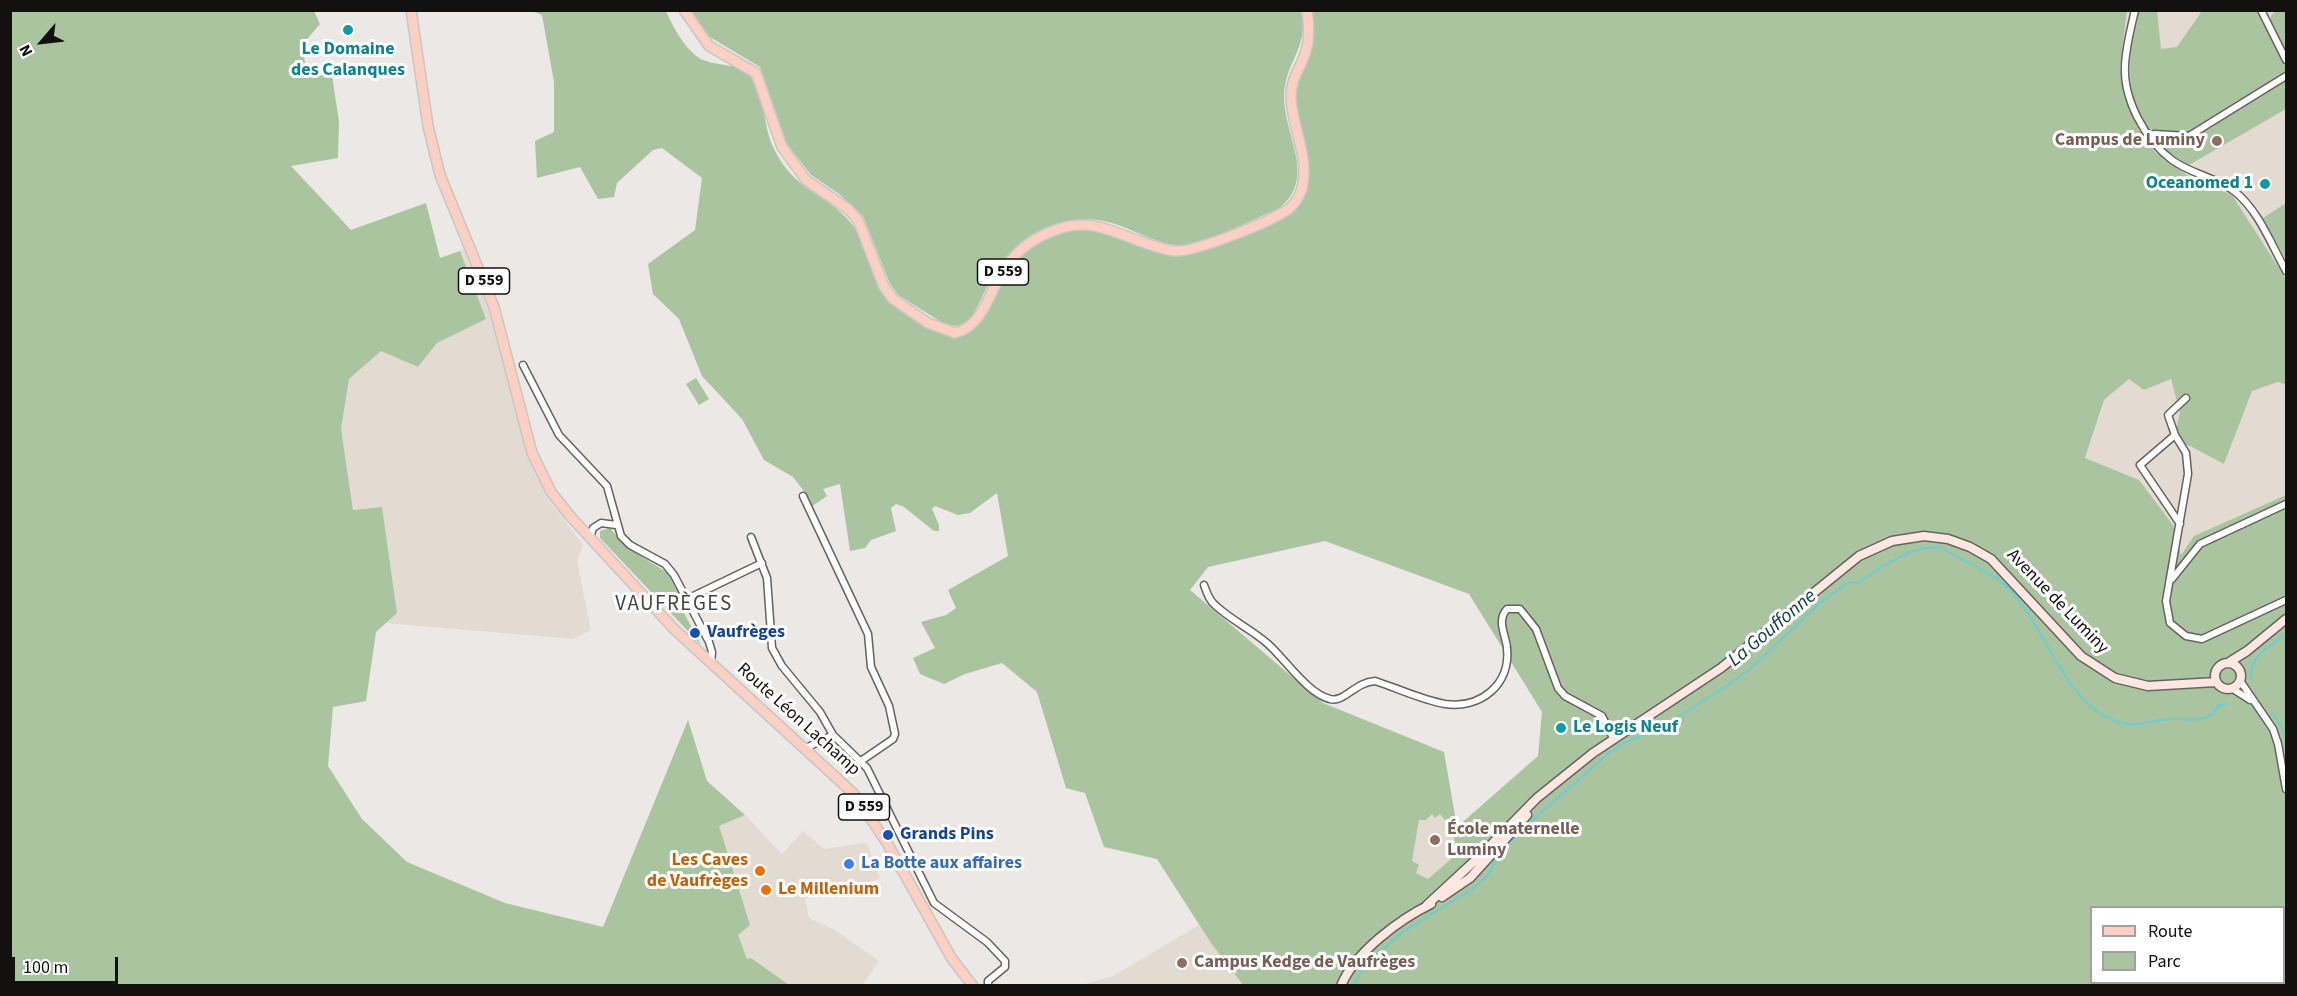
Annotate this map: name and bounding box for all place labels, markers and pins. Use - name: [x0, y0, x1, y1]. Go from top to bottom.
- marker: Le Domaine des Calanques: [341, 23, 355, 37]
- place label: Le Domaine des Calanques: [291, 39, 405, 82]
- place label: Campus de Luminy: [2055, 130, 2205, 152]
- marker: Campus de Luminy: [2210, 134, 2224, 148]
- place label: Oceanomed 1: [2146, 173, 2253, 195]
- marker: Oceanomed 1: [2258, 177, 2272, 191]
- place label: Vaufrèges: [707, 622, 785, 644]
- marker: Vaufrèges: [688, 626, 702, 640]
- place label: Le Logis Neuf: [1573, 717, 1678, 739]
- marker: Le Logis Neuf: [1554, 721, 1568, 735]
- place label: École maternelle Luminy: [1447, 819, 1580, 862]
- place label: Grands Pins: [900, 824, 994, 846]
- marker: Grands Pins: [881, 828, 895, 842]
- marker: École maternelle Luminy: [1428, 833, 1442, 847]
- place label: Les Caves de Vaufrèges: [647, 850, 748, 892]
- place label: La Botte aux affaires: [861, 853, 1022, 875]
- marker: La Botte aux affaires: [842, 857, 856, 871]
- marker: Les Caves de Vaufrèges: [753, 864, 767, 878]
- place label: Le Millenium: [778, 879, 879, 901]
- marker: Le Millenium: [759, 883, 773, 897]
- place label: Campus Kedge de Vaufrèges: [1194, 952, 1415, 974]
- marker: Campus Kedge de Vaufrèges: [1175, 956, 1189, 970]

